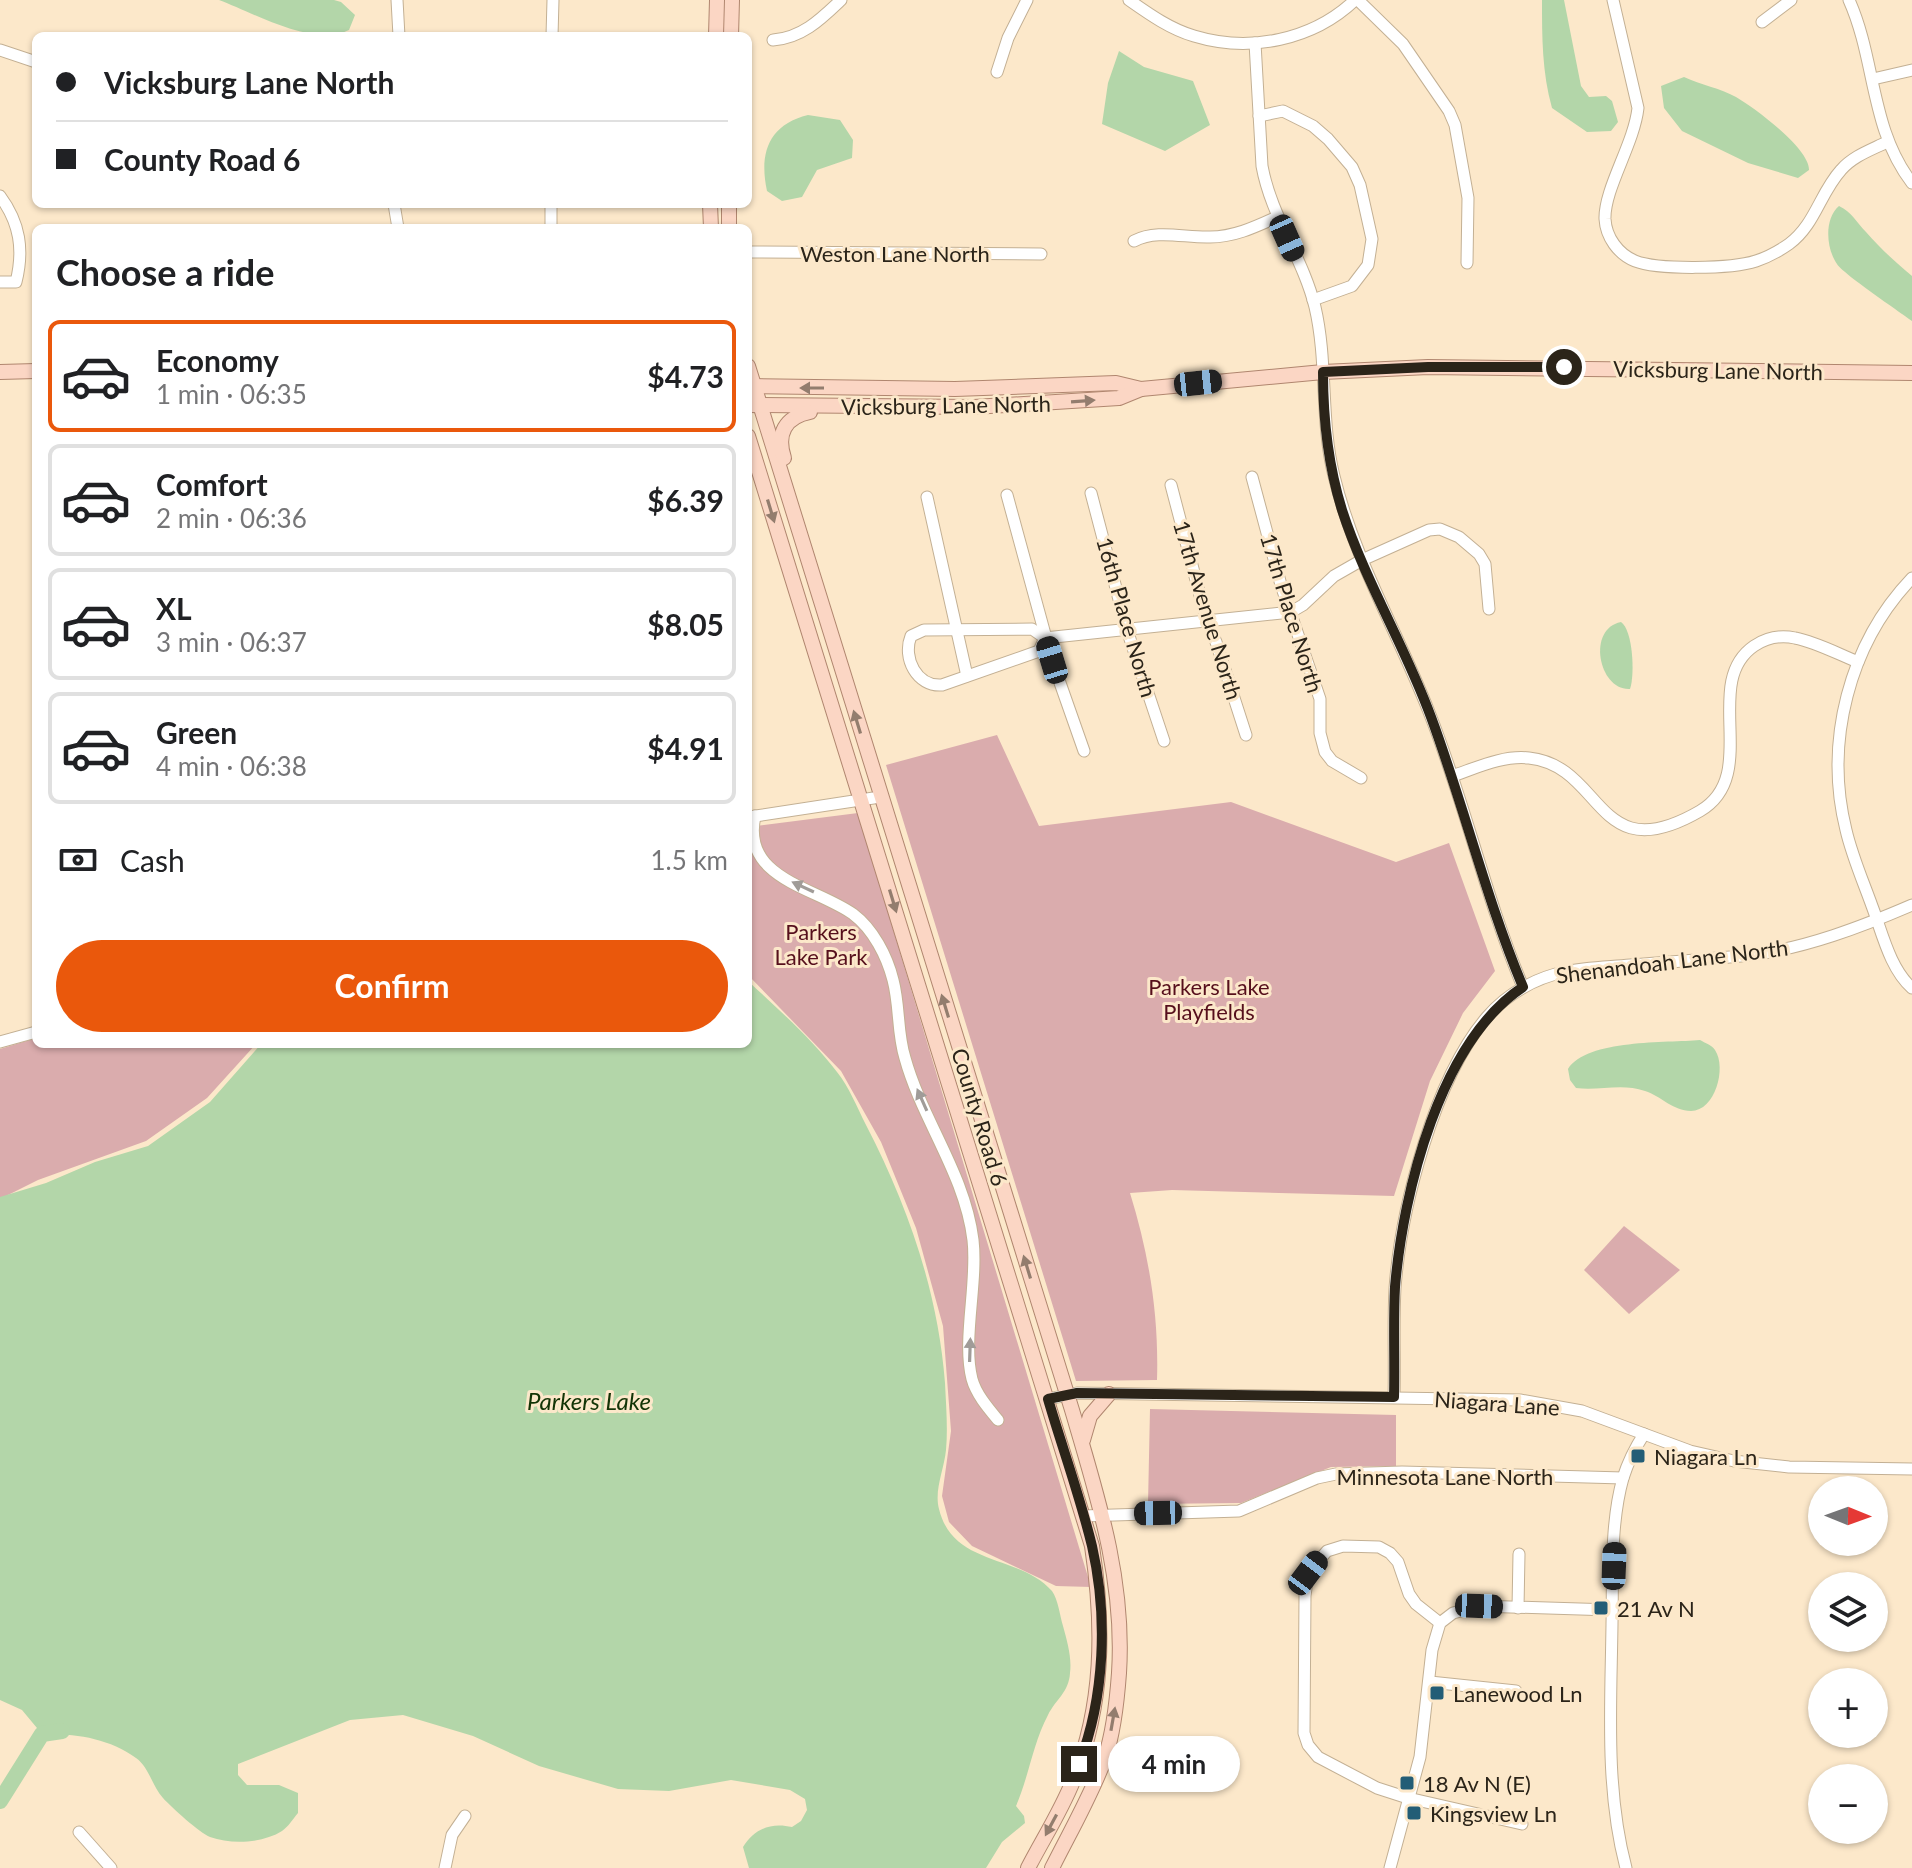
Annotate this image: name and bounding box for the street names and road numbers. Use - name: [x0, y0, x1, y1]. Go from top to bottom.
- street label: Weston Lane North: [800, 240, 990, 267]
- street label: Vicksburg Lane North: [1613, 355, 1823, 385]
- street label: Vicksburg Lane North: [841, 390, 1051, 420]
- street label: 17th Avenue North: [1168, 517, 1248, 703]
- street label: 17th Place North: [1255, 530, 1329, 696]
- street label: 16th Place North: [1091, 534, 1163, 700]
- street label: Shenandoah Lane North: [1554, 933, 1790, 989]
- street label: County Road 6: [946, 1045, 1014, 1189]
- street label: Niagara Lane: [1433, 1385, 1561, 1421]
- street label: Minnesota Lane North: [1337, 1463, 1553, 1490]

